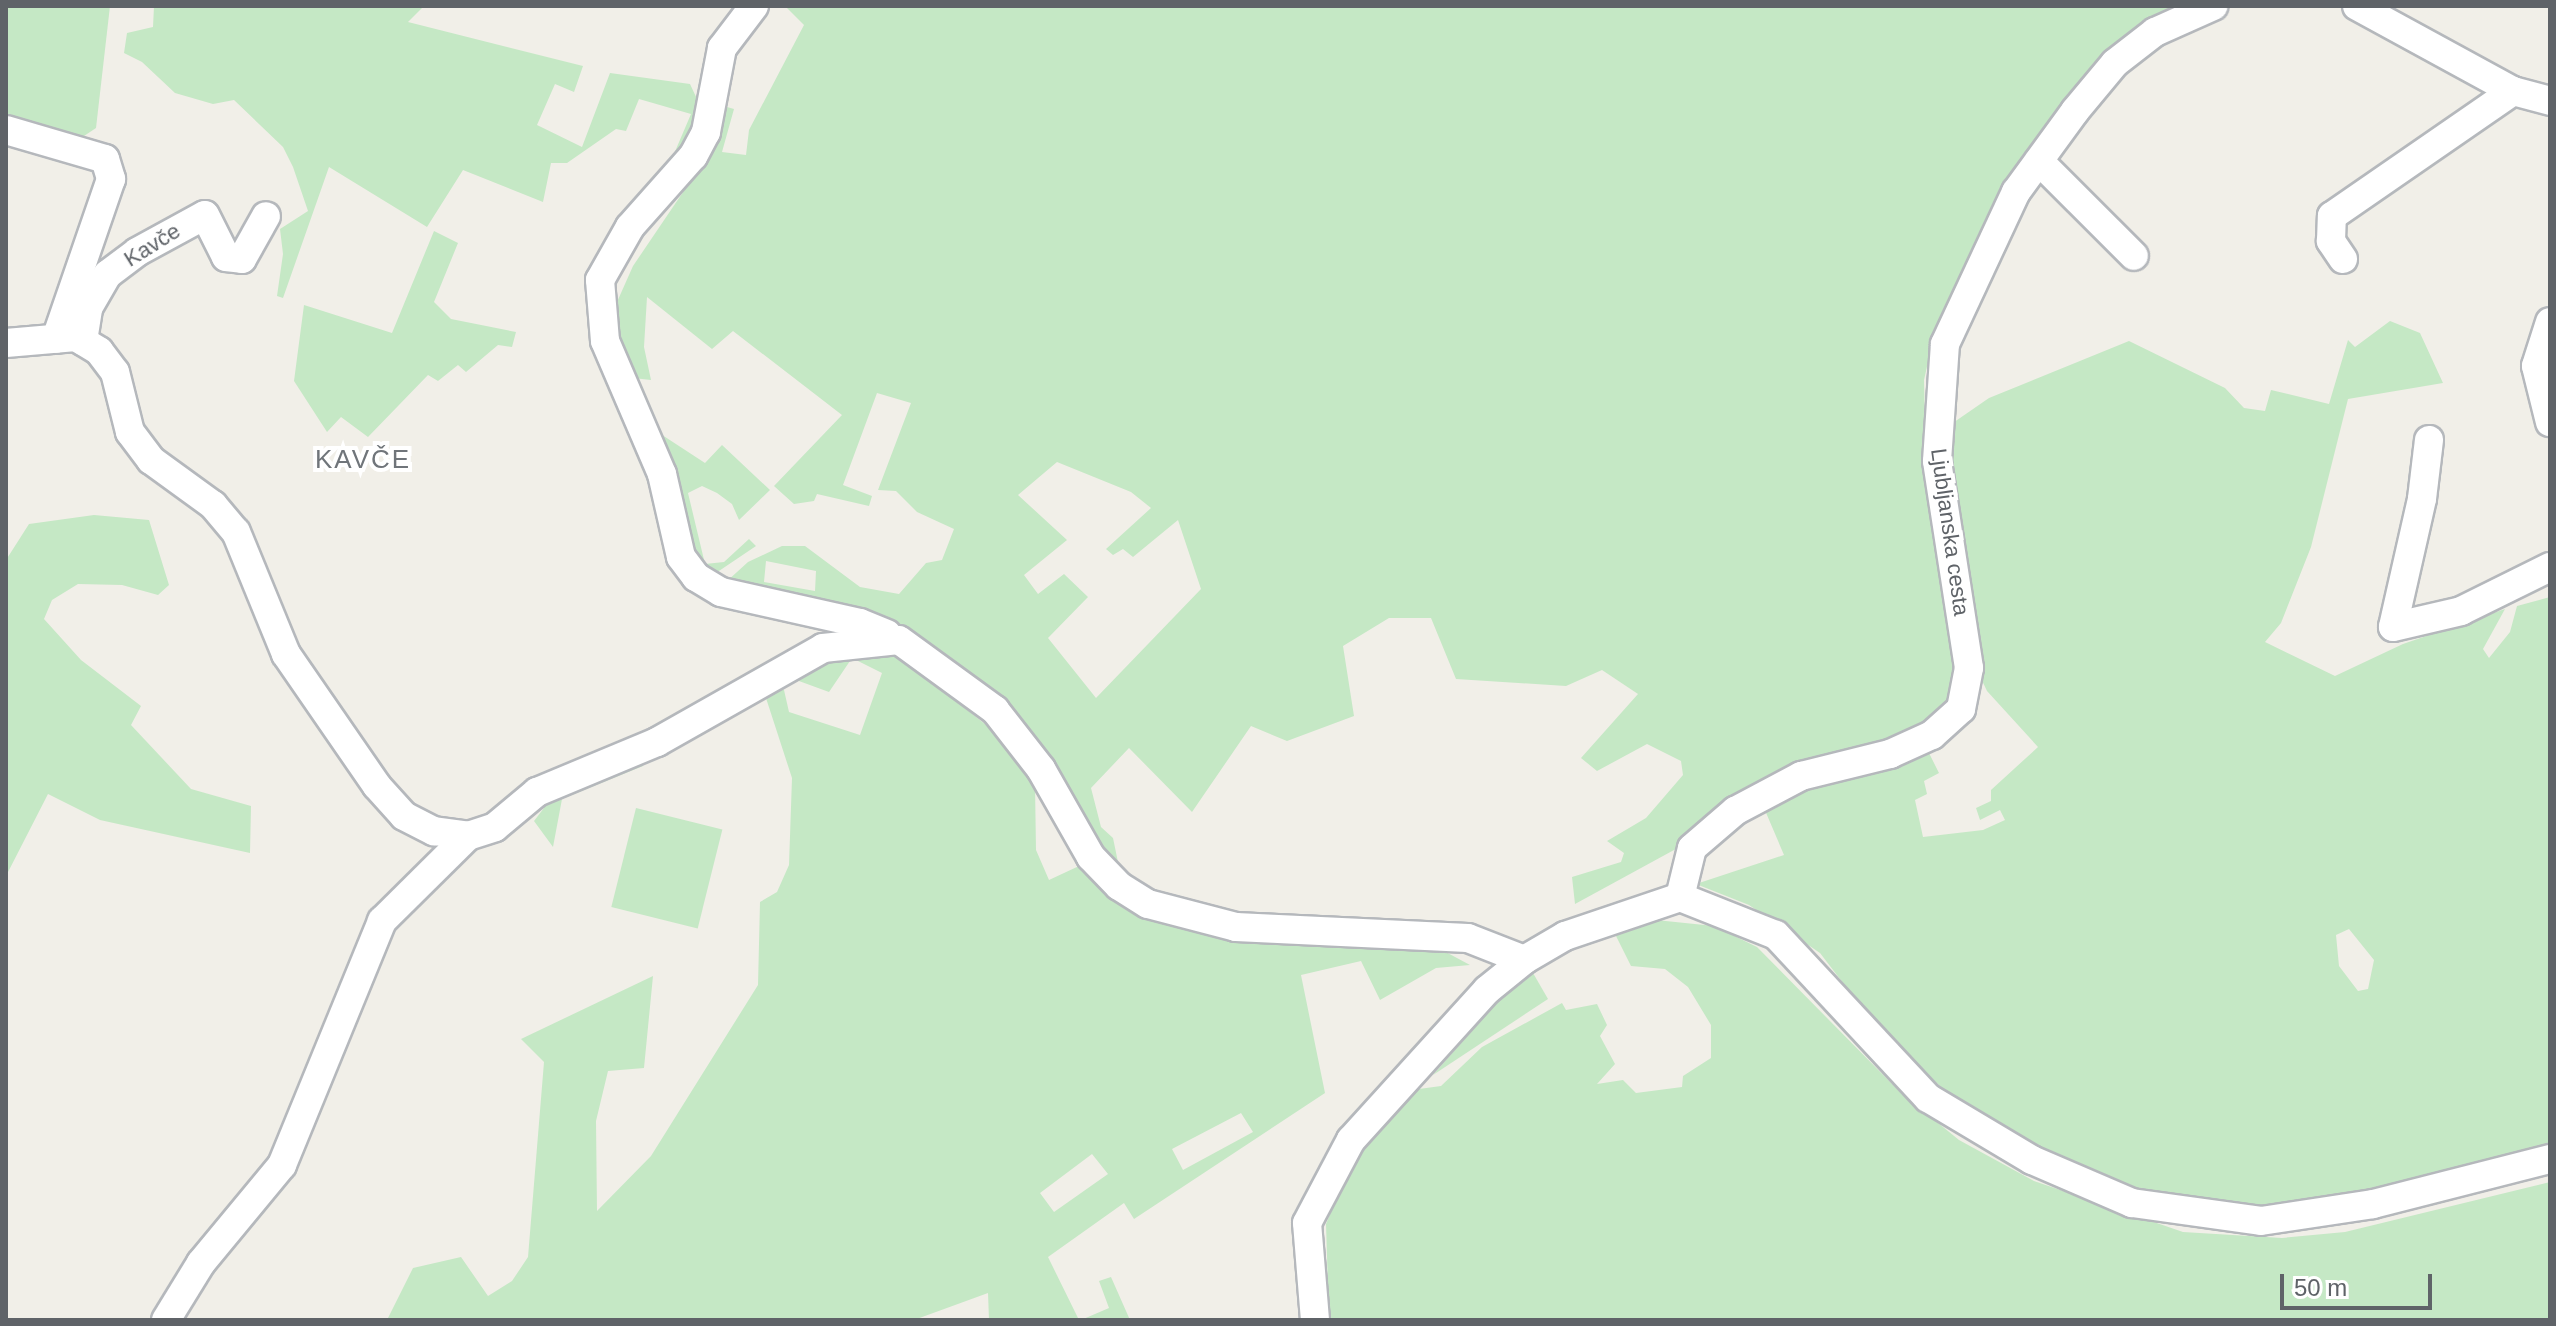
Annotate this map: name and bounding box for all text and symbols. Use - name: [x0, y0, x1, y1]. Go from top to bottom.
- street label: Kavče: [119, 218, 185, 272]
- district label: KAVČE: [315, 444, 411, 476]
- street label: Ljubljanska cesta: [1925, 447, 1975, 617]
- scale bar: [2284, 1258, 2436, 1308]
- text: 50 m: [2294, 1274, 2347, 1301]

